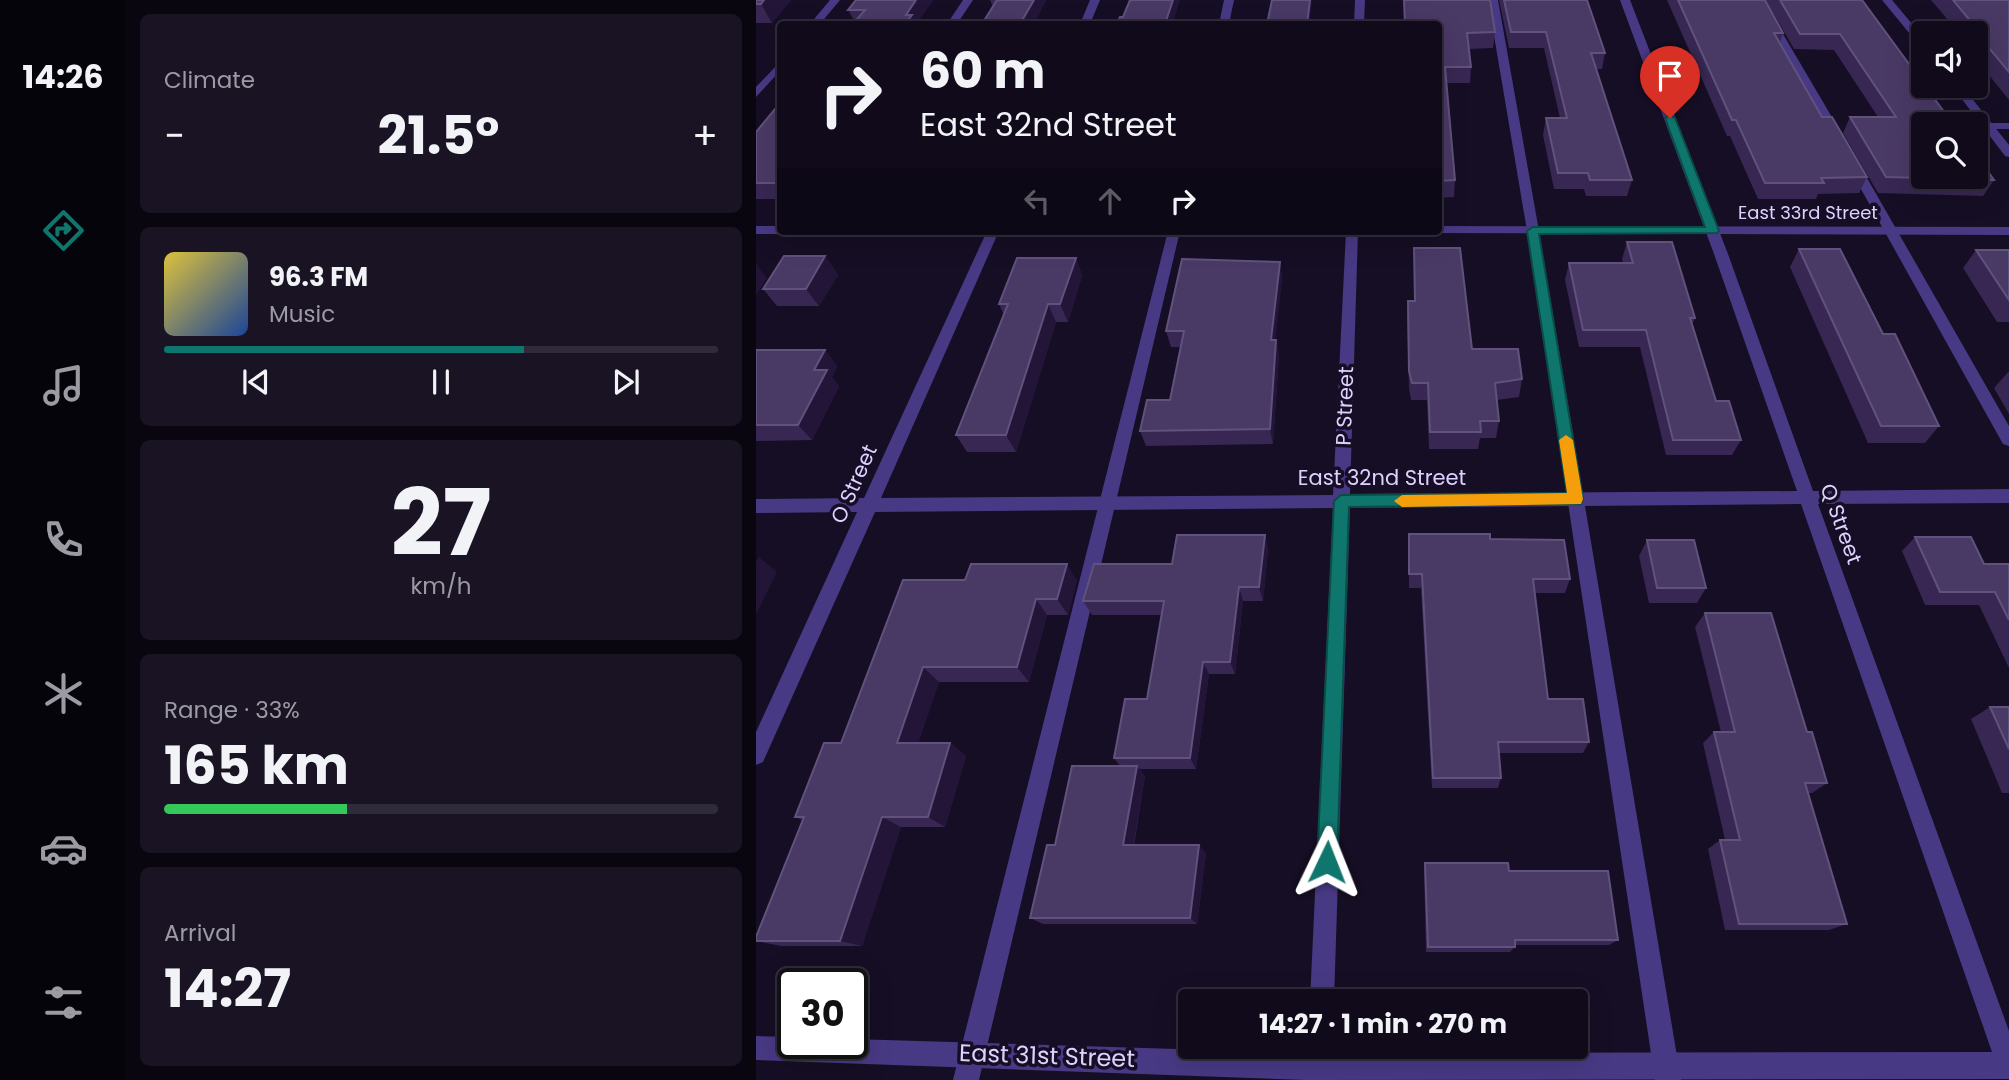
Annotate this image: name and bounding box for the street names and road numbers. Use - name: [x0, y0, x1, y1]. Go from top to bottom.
- street label: East 33rd Street: [1738, 200, 1878, 225]
- street label: P Street: [1329, 366, 1360, 446]
- street label: O Street: [823, 440, 884, 528]
- street label: East 32nd Street: [1298, 463, 1466, 492]
- street label: Q Street: [1814, 480, 1869, 568]
- street label: East 31st Street: [959, 1036, 1136, 1075]

